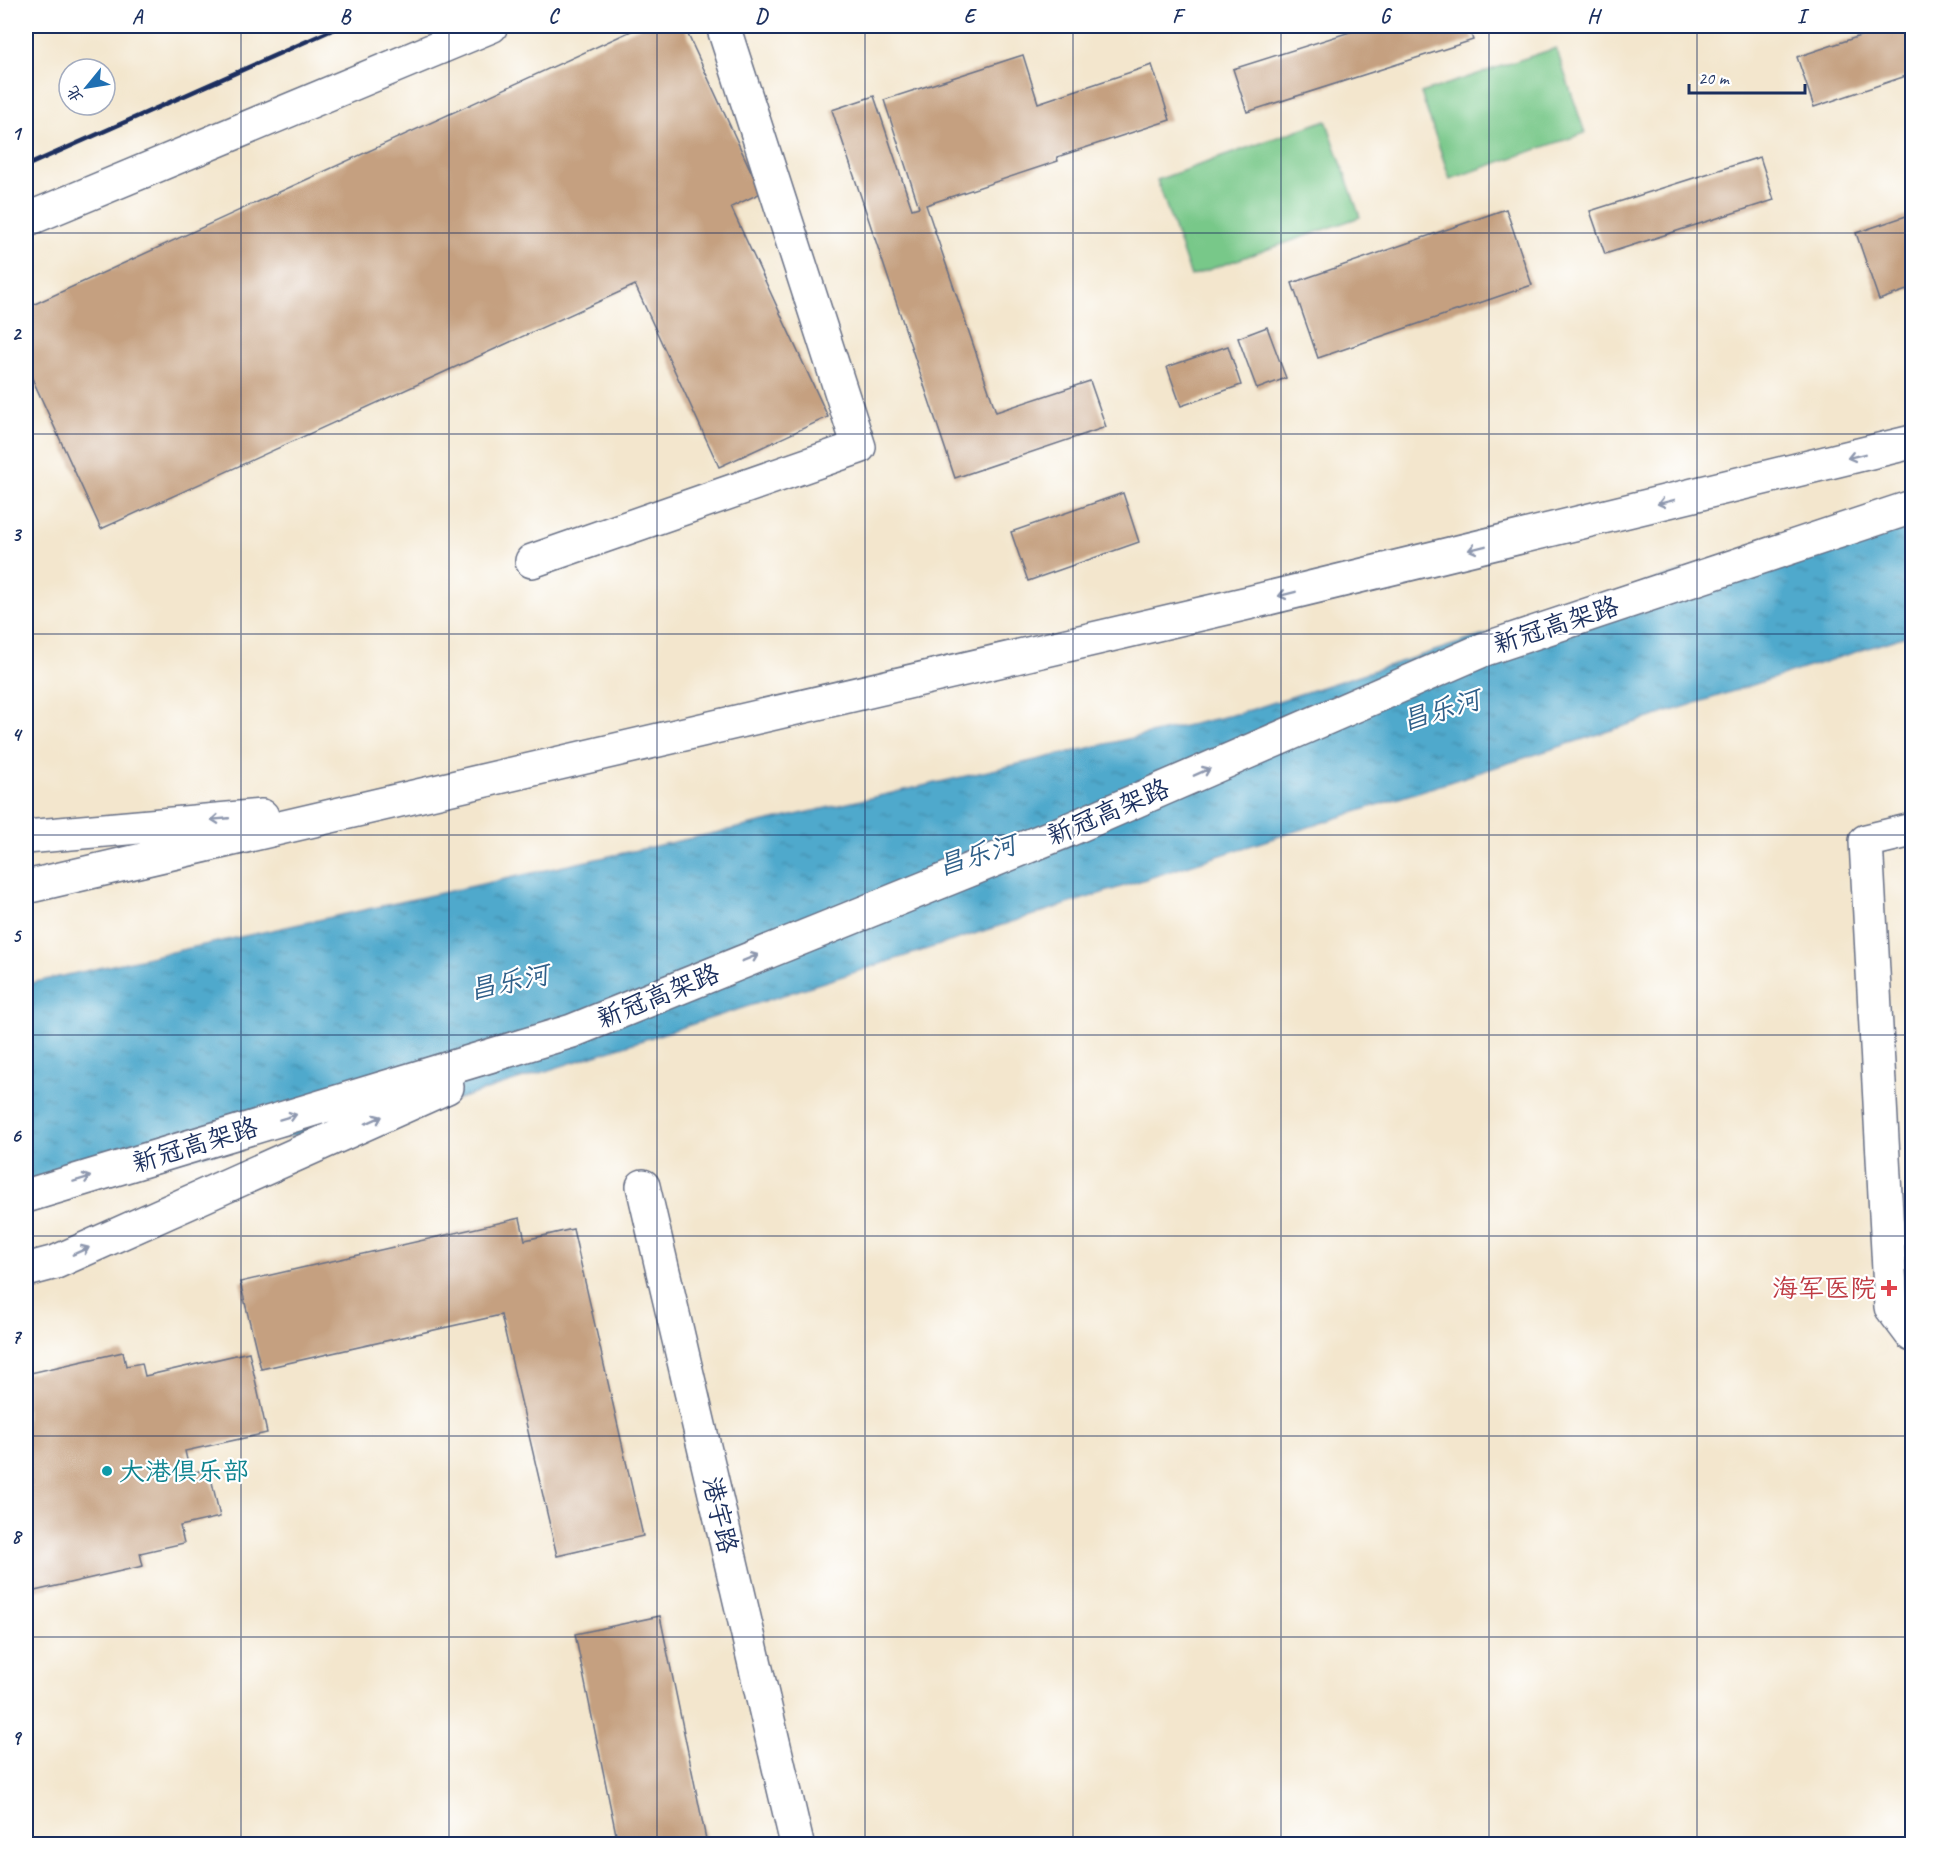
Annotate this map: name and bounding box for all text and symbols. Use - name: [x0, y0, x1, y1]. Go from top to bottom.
- text: A: [132, 4, 144, 29]
- text: B: [340, 4, 352, 29]
- text: C: [548, 4, 560, 29]
- text: D: [755, 4, 769, 29]
- text: E: [964, 4, 978, 29]
- text: F: [1172, 4, 1186, 29]
- text: G: [1380, 4, 1393, 29]
- text: H: [1587, 4, 1602, 29]
- text: I: [1797, 4, 1810, 29]
- north arrow: [57, 57, 117, 117]
- scale bar: [1689, 57, 1804, 95]
- text: 20 m: [1698, 67, 1731, 89]
- text: 北: [62, 82, 88, 106]
- text: 1: [12, 121, 23, 146]
- text: 2: [12, 321, 23, 346]
- one-way arrow: [1847, 451, 1866, 463]
- one-way arrow: [1657, 497, 1676, 509]
- text: 3: [12, 522, 23, 547]
- one-way arrow: [1468, 543, 1487, 555]
- one-way arrow: [1278, 588, 1297, 600]
- street label: 新冠高架路: [1489, 589, 1623, 661]
- water label: 昌乐河: [1397, 681, 1489, 738]
- text: 4: [12, 722, 24, 747]
- one-way arrow: [1193, 765, 1211, 777]
- street label: 新冠高架路: [1042, 771, 1174, 853]
- one-way arrow: [211, 814, 231, 825]
- water label: 昌乐河: [933, 826, 1025, 883]
- text: 5: [12, 923, 23, 948]
- one-way arrow: [740, 952, 759, 963]
- water label: 昌乐河: [466, 956, 556, 1007]
- street label: 新冠高架路: [592, 956, 724, 1036]
- street label: 新冠高架路: [128, 1110, 262, 1180]
- one-way arrow: [278, 1111, 297, 1122]
- one-way arrow: [364, 1113, 382, 1125]
- text: 6: [11, 1123, 22, 1148]
- one-way arrow: [72, 1173, 91, 1184]
- one-way arrow: [71, 1245, 89, 1256]
- place label: 海军医院: [1772, 1272, 1876, 1305]
- marker: 海军医院: [1880, 1279, 1898, 1297]
- text: 7: [12, 1324, 23, 1349]
- place label: 大港俱乐部: [119, 1455, 249, 1488]
- marker: 大港俱乐部: [100, 1464, 114, 1478]
- street label: 港宇路: [695, 1473, 745, 1557]
- text: 8: [12, 1524, 24, 1549]
- text: 9: [12, 1725, 23, 1750]

